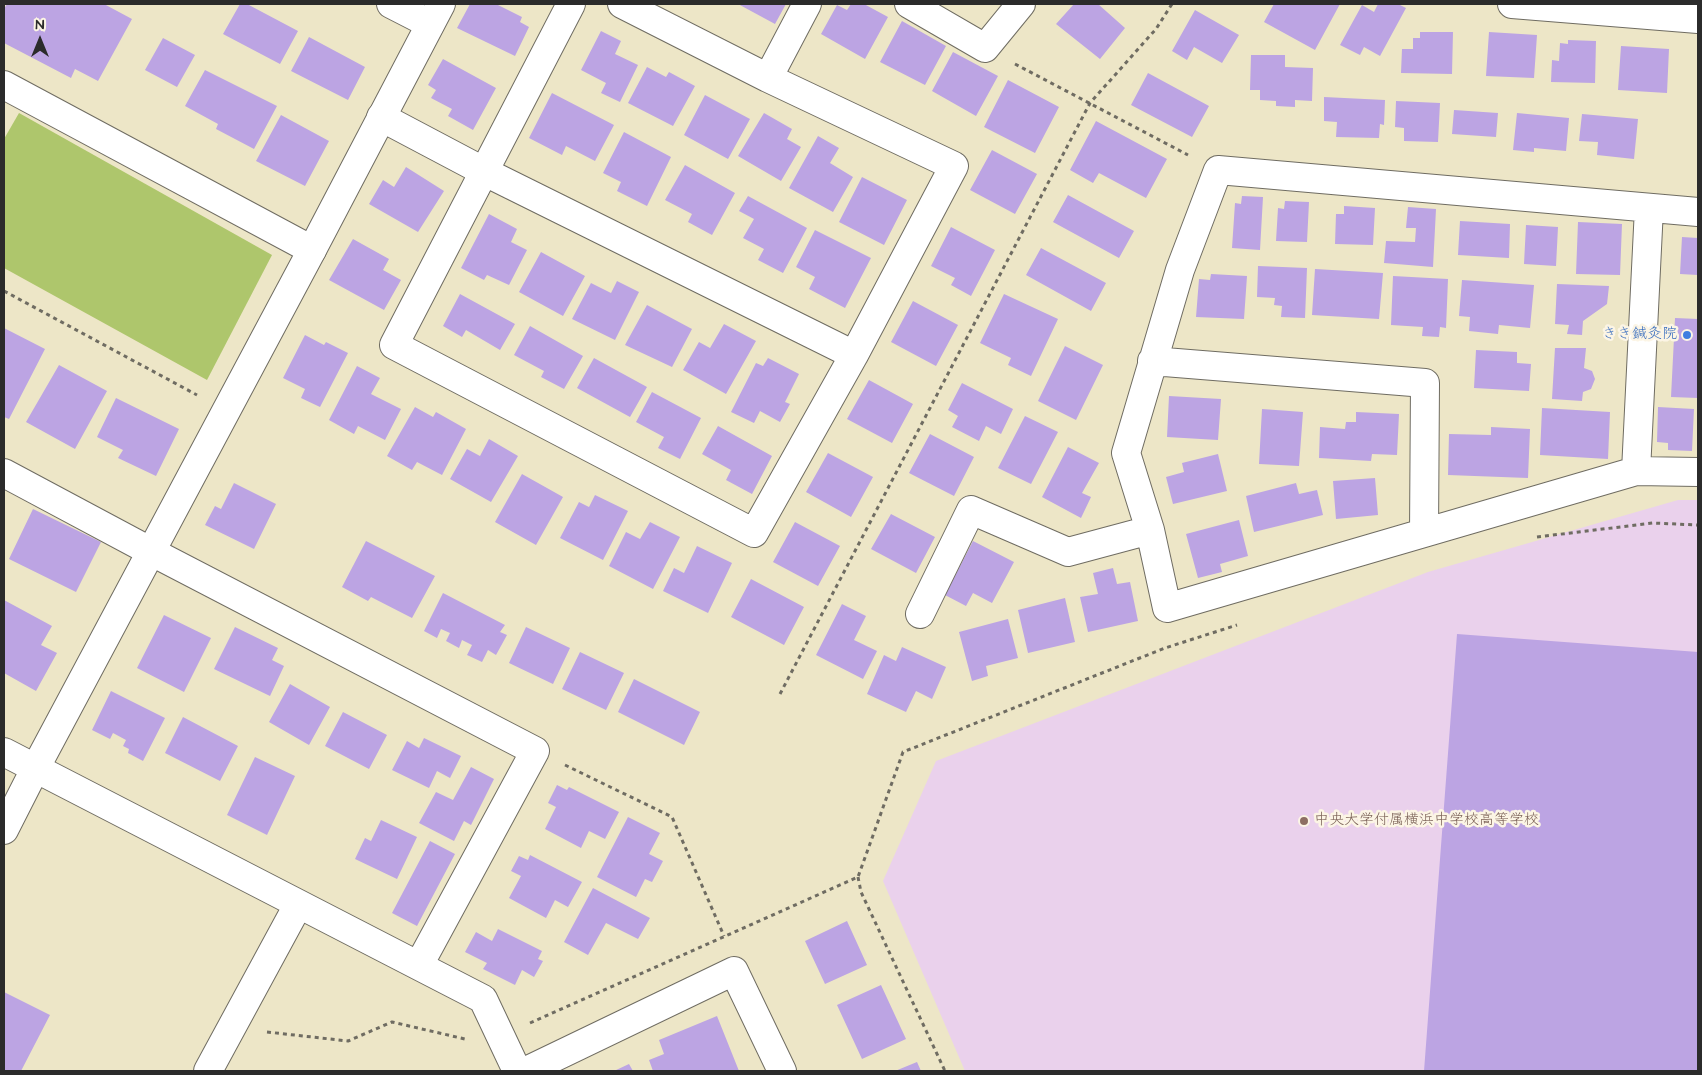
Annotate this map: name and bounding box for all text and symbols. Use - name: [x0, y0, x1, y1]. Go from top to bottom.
- north arrow: [15, 15, 65, 65]
- text: N: [36, 15, 44, 35]
- place label: きき鍼灸院: [1602, 326, 1677, 344]
- marker: きき鍼灸院: [1681, 329, 1693, 341]
- place label: 中央大学付属横浜中学校高等学校: [1314, 812, 1539, 830]
- marker: 中央大学付属横浜中学校高等学校: [1298, 815, 1310, 827]

